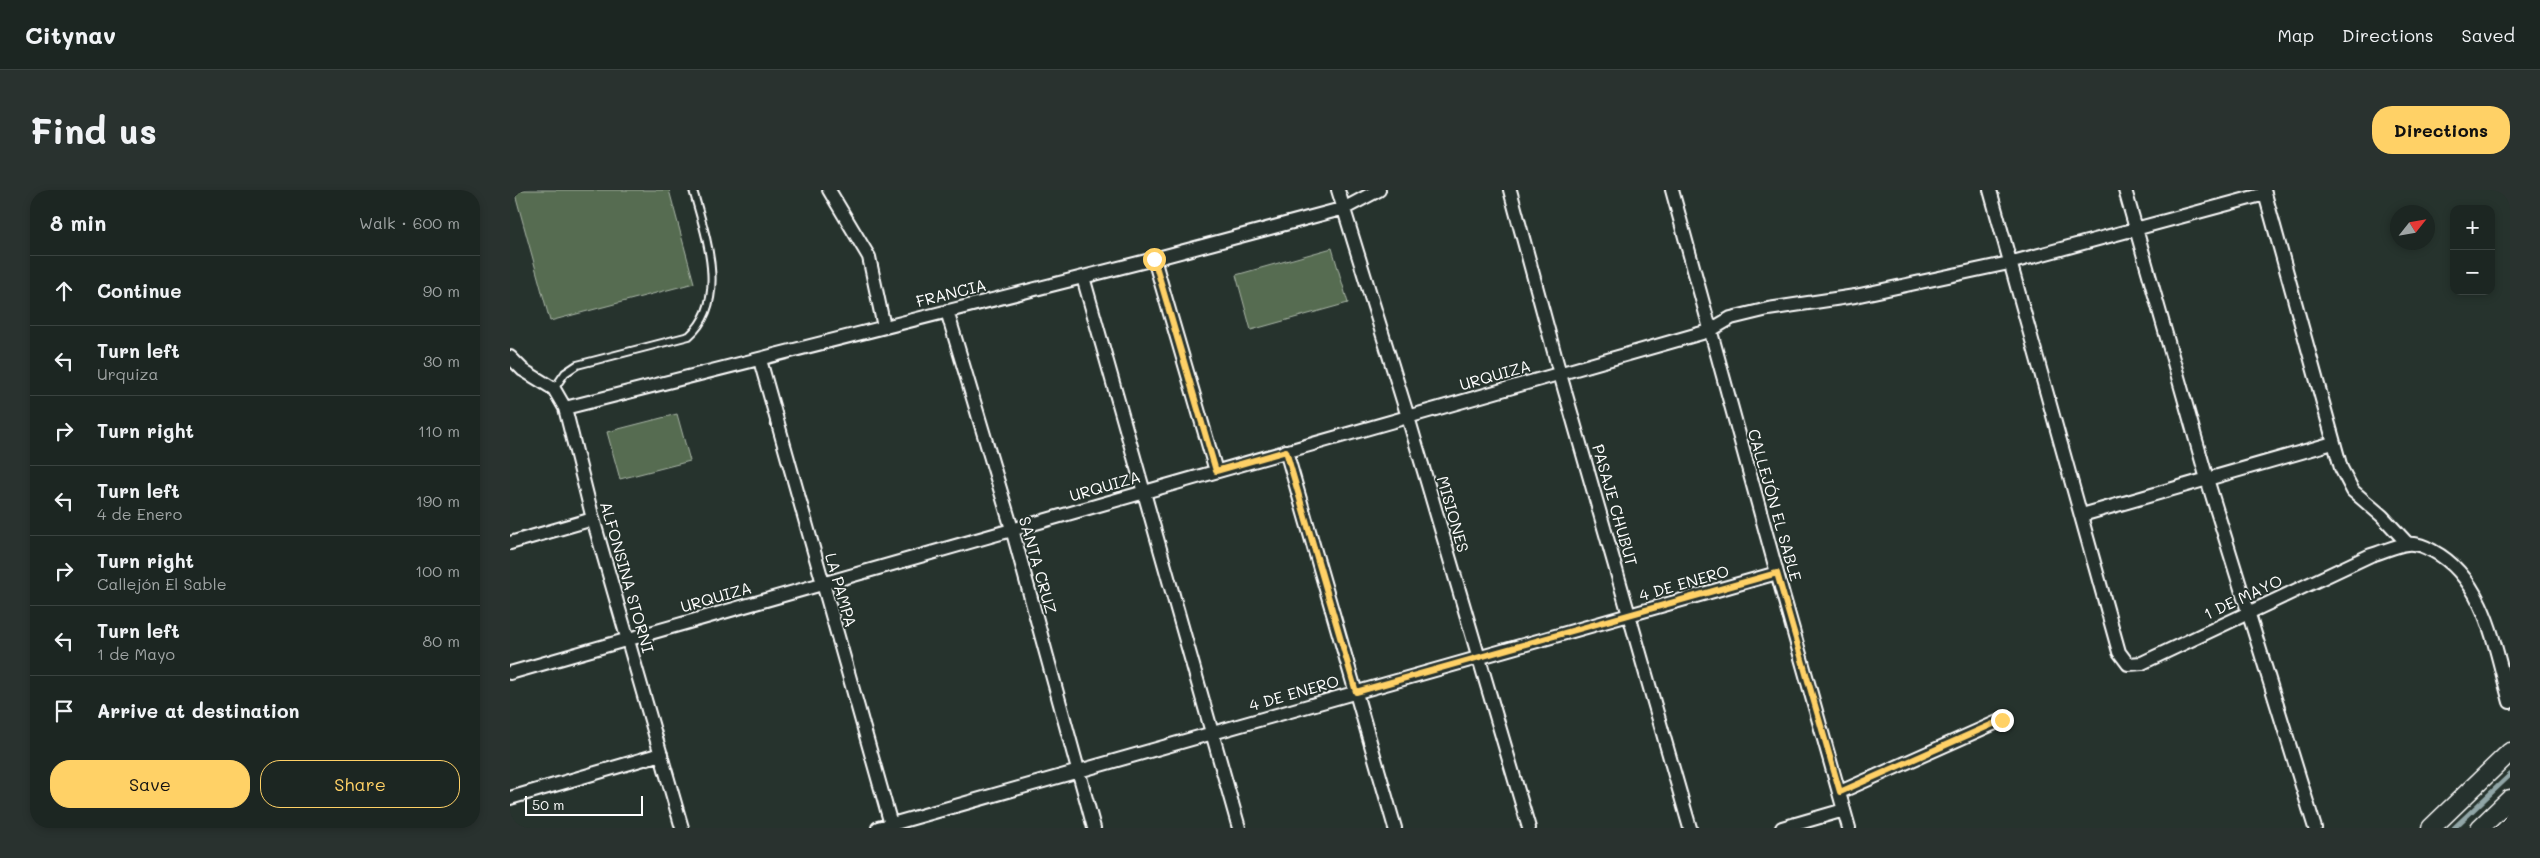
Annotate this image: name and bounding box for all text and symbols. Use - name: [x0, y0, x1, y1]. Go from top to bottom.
- text: Citynav: [25, 19, 116, 50]
- text: Map: [2277, 23, 2314, 47]
- text: Directions: [2342, 23, 2434, 47]
- text: Saved: [2462, 23, 2515, 47]
- button: Directions: [2372, 106, 2510, 154]
- text: Find us: [30, 107, 157, 153]
- north arrow: [2390, 205, 2435, 250]
- map controls: [2450, 205, 2495, 295]
- button: +: [2450, 205, 2495, 250]
- text: 8 min: [50, 209, 106, 236]
- text: Walk · 600 m: [359, 212, 460, 233]
- route start: [1143, 248, 1166, 271]
- button: −: [2450, 250, 2495, 295]
- street label: FRANCIA: [914, 274, 988, 311]
- icon: ahead: [50, 277, 78, 305]
- text: Continue: [97, 278, 182, 303]
- text: 90 m: [423, 280, 460, 301]
- text: Turn left: [97, 338, 180, 363]
- icon: left: [50, 347, 78, 375]
- text: 30 m: [423, 350, 460, 371]
- street label: URQUIZA: [1457, 354, 1533, 395]
- text: Urquiza: [97, 363, 158, 384]
- icon: right: [50, 417, 78, 445]
- text: Turn right: [97, 418, 194, 443]
- text: 110 m: [418, 420, 460, 441]
- street label: CALLEJÓN EL SABLE: [1744, 426, 1807, 583]
- street label: PASAJE CHUBUT: [1588, 442, 1643, 568]
- street label: URQUIZA: [1067, 465, 1143, 506]
- street label: MISIONES: [1433, 473, 1474, 554]
- text: Turn left: [97, 478, 180, 503]
- icon: left: [50, 487, 78, 515]
- text: 190 m: [416, 490, 460, 511]
- street label: ALFONSINA STORNI: [596, 499, 659, 655]
- text: 4 de Enero: [97, 503, 182, 524]
- street label: SANTA CRUZ: [1015, 514, 1062, 616]
- text: Turn right: [97, 548, 194, 573]
- street label: LA PAMPA: [821, 550, 862, 630]
- icon: right: [50, 557, 78, 585]
- text: 100 m: [415, 560, 460, 581]
- street label: 4 DE ENERO: [1636, 560, 1731, 605]
- street label: 1 DE MAYO: [2200, 569, 2286, 624]
- text: Callejón El Sable: [97, 573, 227, 594]
- street label: URQUIZA: [678, 576, 754, 617]
- text: Turn left: [97, 618, 180, 643]
- icon: left: [50, 627, 78, 655]
- text: 80 m: [423, 630, 460, 651]
- text: 1 de Mayo: [97, 643, 175, 664]
- street label: 4 DE ENERO: [1246, 670, 1341, 715]
- icon: arrive: [50, 697, 78, 725]
- text: Arrive at destination: [97, 698, 300, 723]
- route end: [1991, 709, 2014, 732]
- button: Save: [50, 760, 250, 808]
- button: Share: [260, 760, 460, 808]
- scale bar: [525, 793, 642, 816]
- text: 50 m: [532, 795, 564, 814]

